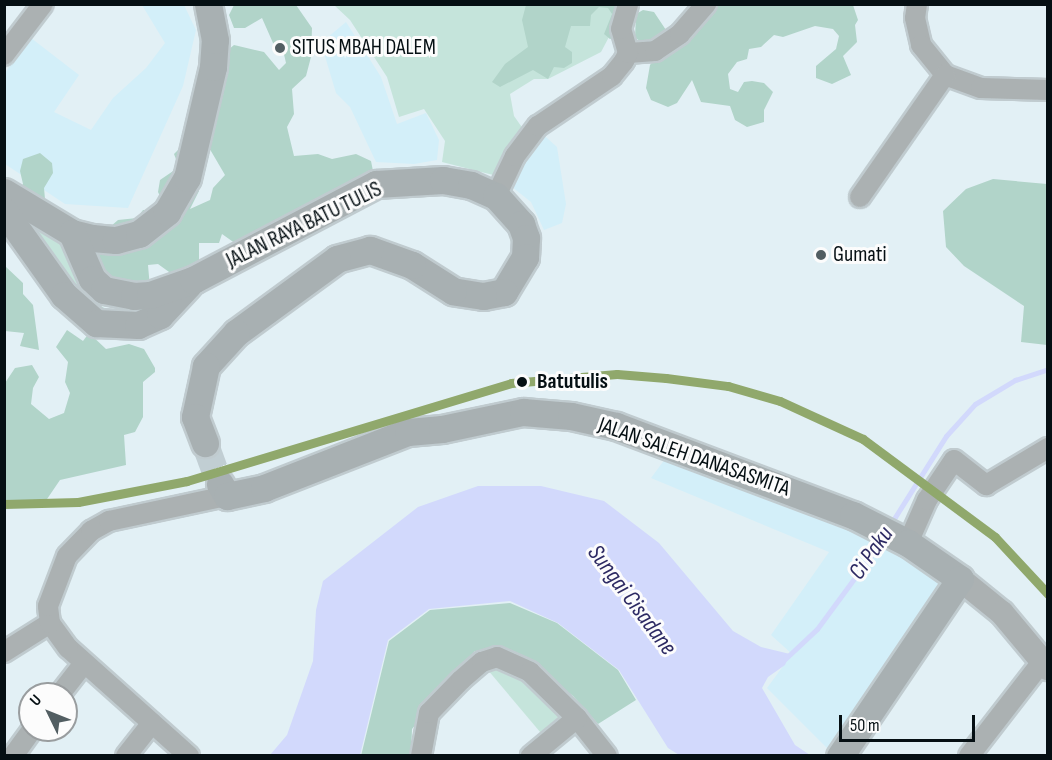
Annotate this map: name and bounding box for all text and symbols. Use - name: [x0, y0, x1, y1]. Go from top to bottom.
- place label: SITUS MBAH DALEM: [292, 35, 436, 61]
- marker: SITUS MBAH DALEM: [273, 41, 287, 55]
- street label: JALAN RAYA BATU TULIS: [222, 176, 386, 274]
- place label: Gumati: [833, 242, 887, 268]
- marker: Gumati: [814, 248, 828, 262]
- place label: Batutulis: [537, 369, 608, 395]
- marker: Batutulis: [512, 372, 532, 392]
- street label: JALAN SALEH DANASASMITA: [595, 412, 793, 502]
- water label: Ci Paku: [843, 521, 899, 585]
- water label: Sungai Cisadane: [581, 539, 683, 661]
- north arrow: [18, 682, 78, 742]
- text: U: [26, 691, 46, 710]
- scale bar: [842, 703, 978, 741]
- text: 50 m: [850, 715, 880, 736]

